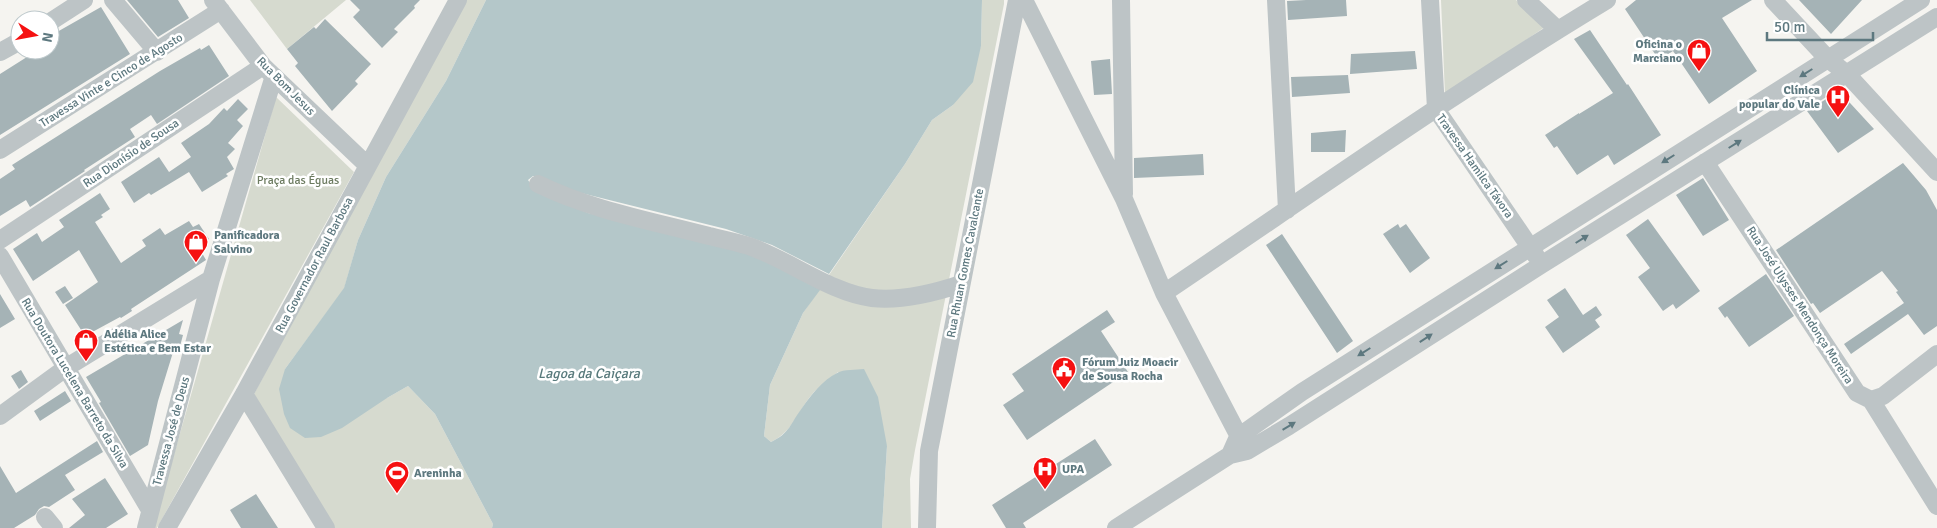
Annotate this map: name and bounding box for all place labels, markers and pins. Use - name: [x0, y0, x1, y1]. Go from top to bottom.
- place label: Oficina o Marciano: [1633, 37, 1682, 66]
- shop icon: Oficina o Marciano: [1686, 38, 1712, 72]
- place label: Clínica popular do Vale: [1739, 83, 1820, 112]
- hospital icon: Clínica popular do Vale: [1825, 84, 1851, 118]
- place label: Panificadora Salvino: [214, 228, 280, 257]
- shop icon: Panificadora Salvino: [183, 229, 209, 263]
- place label: Adélia Alice Estética e Bem Estar: [104, 327, 211, 356]
- shop icon: Adélia Alice Estética e Bem Estar: [73, 328, 99, 362]
- place label: Fórum Juiz Moacir de Sousa Rocha: [1082, 355, 1179, 384]
- public building icon: Fórum Juiz Moacir de Sousa Rocha: [1051, 356, 1077, 390]
- hospital icon: UPA: [1032, 456, 1058, 490]
- sports icon: Areninha: [384, 460, 410, 494]
- place label: UPA: [1062, 462, 1084, 477]
- place label: Areninha: [414, 466, 462, 481]

